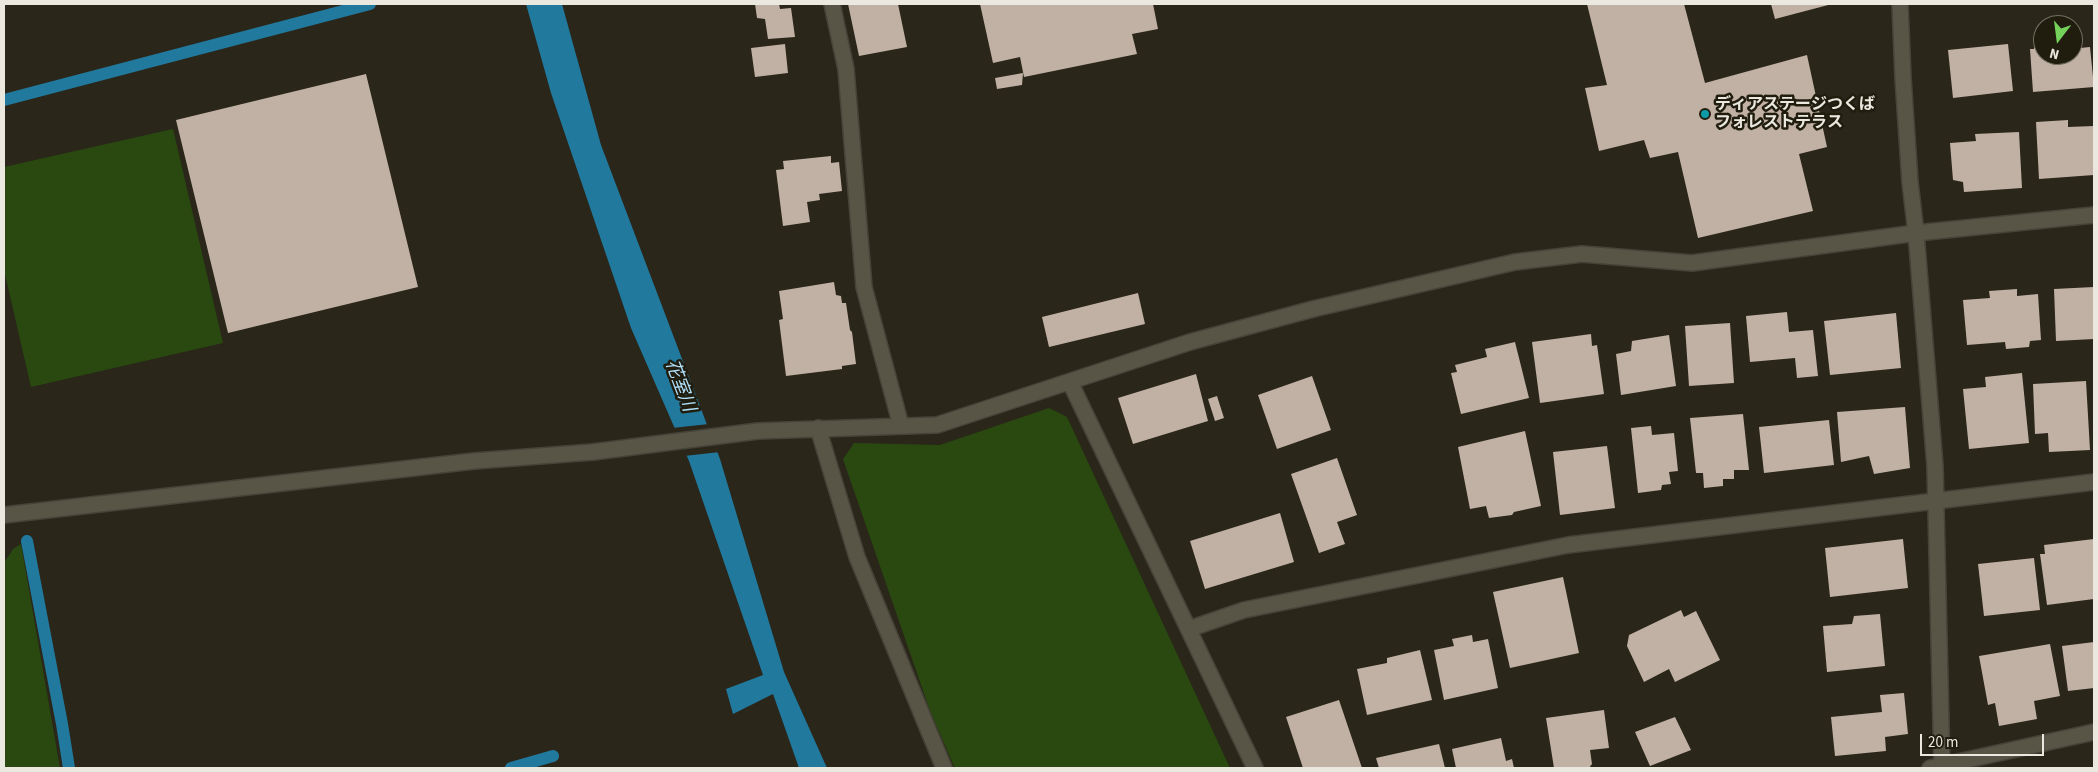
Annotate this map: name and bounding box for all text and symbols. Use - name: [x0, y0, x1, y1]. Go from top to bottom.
- north arrow: [2033, 15, 2083, 65]
- text: N: [2047, 43, 2061, 64]
- place label: ディアステージつくば フォレストテラス: [1715, 95, 1875, 133]
- marker: ディアステージつくば フォレストテラス: [1699, 108, 1711, 120]
- water label: 花室川: [659, 357, 699, 415]
- scale bar: [1923, 724, 2047, 756]
- text: 20 m: [1928, 732, 1958, 753]

